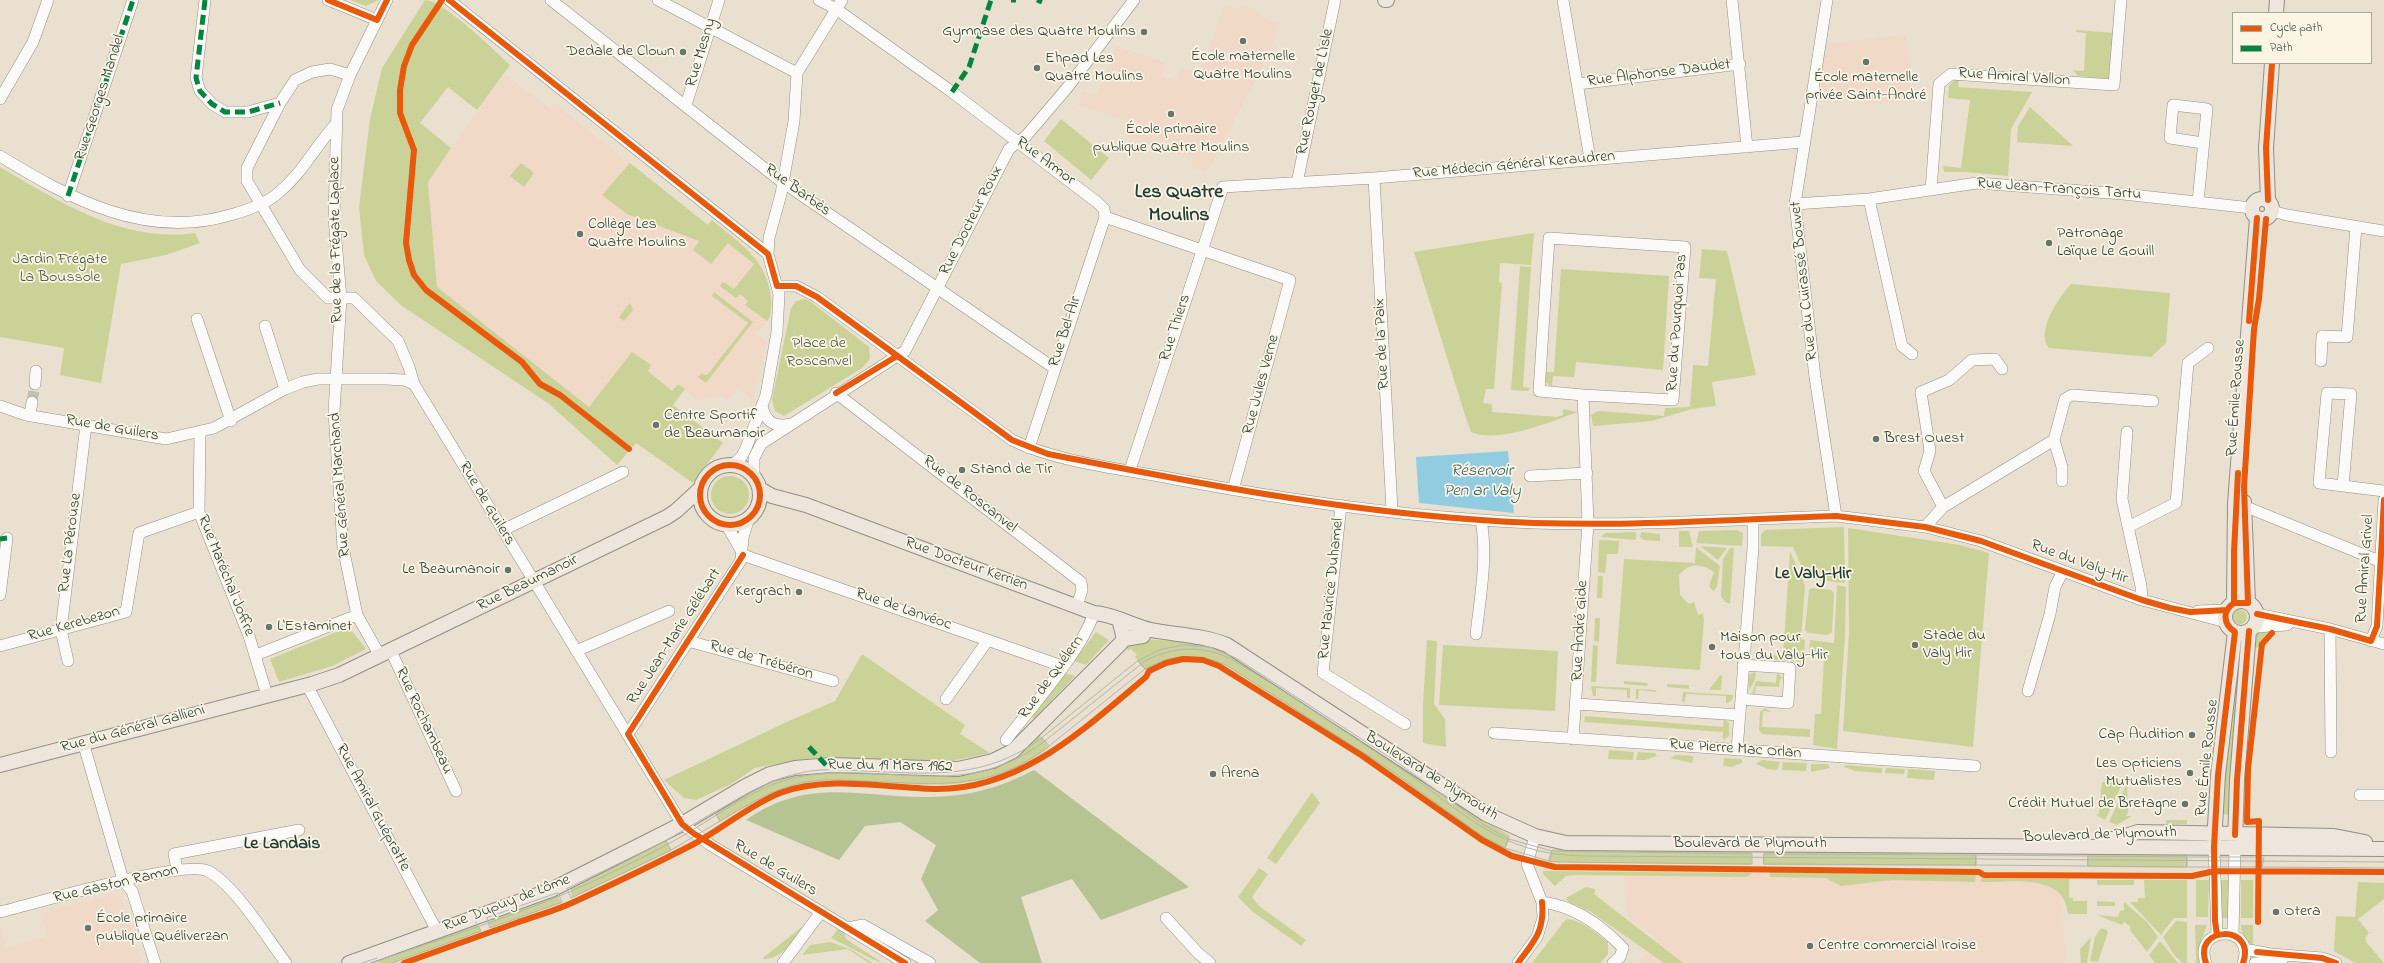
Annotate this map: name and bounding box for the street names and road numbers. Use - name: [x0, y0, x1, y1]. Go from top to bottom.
- street label: Rue Mesny: [682, 16, 722, 90]
- street label: Rue Rouget de L'Isle: [1293, 27, 1339, 157]
- street label: Rue Georges Mandel: [72, 33, 130, 163]
- street label: Rue Alphonse Daudet: [1586, 56, 1732, 92]
- street label: Rue Amiral Vallon: [1957, 65, 2071, 91]
- street label: Rue Armor: [1011, 133, 1079, 191]
- street label: Rue Médecin Général Keraudren: [1412, 148, 1616, 184]
- street label: Rue de la Frégate Laplace: [326, 157, 348, 323]
- street label: Rue Barbès: [760, 161, 834, 221]
- street label: Rue Docteur Roux: [936, 163, 1008, 279]
- street label: Rue Jean-François Tartu: [1976, 175, 2142, 205]
- street label: Rue du Cuirassé Bouvet: [1787, 200, 1823, 362]
- street label: Rue du Pourquoi Pas: [1664, 254, 1692, 392]
- street label: Rue Thiers: [1156, 292, 1196, 364]
- street label: Rue Bel-Air: [1046, 294, 1086, 370]
- street label: Rue de la Paix: [1371, 298, 1395, 390]
- street label: Rue Jules Verne: [1239, 333, 1285, 437]
- street label: Rue Émile Rousse: [2223, 339, 2251, 457]
- street label: Rue de Guilers: [64, 411, 160, 447]
- street label: Rue Général Marchand: [326, 412, 356, 558]
- street label: Rue de Roscanvel: [918, 452, 1020, 538]
- street label: Rue de Guilers: [453, 459, 519, 549]
- street label: Rue La Pérouse: [55, 492, 87, 594]
- street label: Rue Maréchal Joffre: [192, 513, 258, 639]
- street label: Rue Amiral Grivel: [2353, 514, 2379, 624]
- street label: Rue Maurice Duhamel: [1315, 517, 1349, 661]
- street label: Rue Docteur Kerrien: [902, 534, 1030, 596]
- street label: Rue du Valy-Hir: [2028, 537, 2130, 589]
- street label: Rue Beaumanoir: [474, 551, 582, 617]
- street label: Rue Jean-Marie Gélébart: [624, 565, 726, 709]
- street label: Rue André Gide: [1569, 580, 1593, 682]
- street label: Rue de Lanvéoc: [852, 585, 954, 635]
- street label: Rue Kerebezon: [26, 603, 122, 647]
- street label: Rue de Quélern: [1015, 632, 1089, 724]
- street label: Rue de Trébéron: [707, 637, 815, 685]
- street label: Rue Rochambeau: [390, 665, 456, 777]
- street label: Rue Émile Rousse: [2192, 698, 2224, 818]
- street label: Rue du Général Gallieni: [59, 701, 207, 759]
- street label: Boulevard de Plymouth: [1361, 728, 1501, 826]
- street label: Rue Pierre Mac Orlan: [1668, 736, 1802, 764]
- street label: Rue Amiral Guépratte: [330, 741, 414, 875]
- street label: Rue du 19 Mars 1962: [827, 756, 953, 778]
- street label: Boulevard de Plymouth: [2023, 824, 2177, 848]
- street label: Boulevard de Plymouth: [1673, 834, 1827, 854]
- street label: Rue de Guilers: [730, 836, 820, 902]
- street label: Rue Gaston Ramon: [52, 861, 180, 909]
- street label: Rue Dupuy de Lôme: [441, 871, 573, 937]

